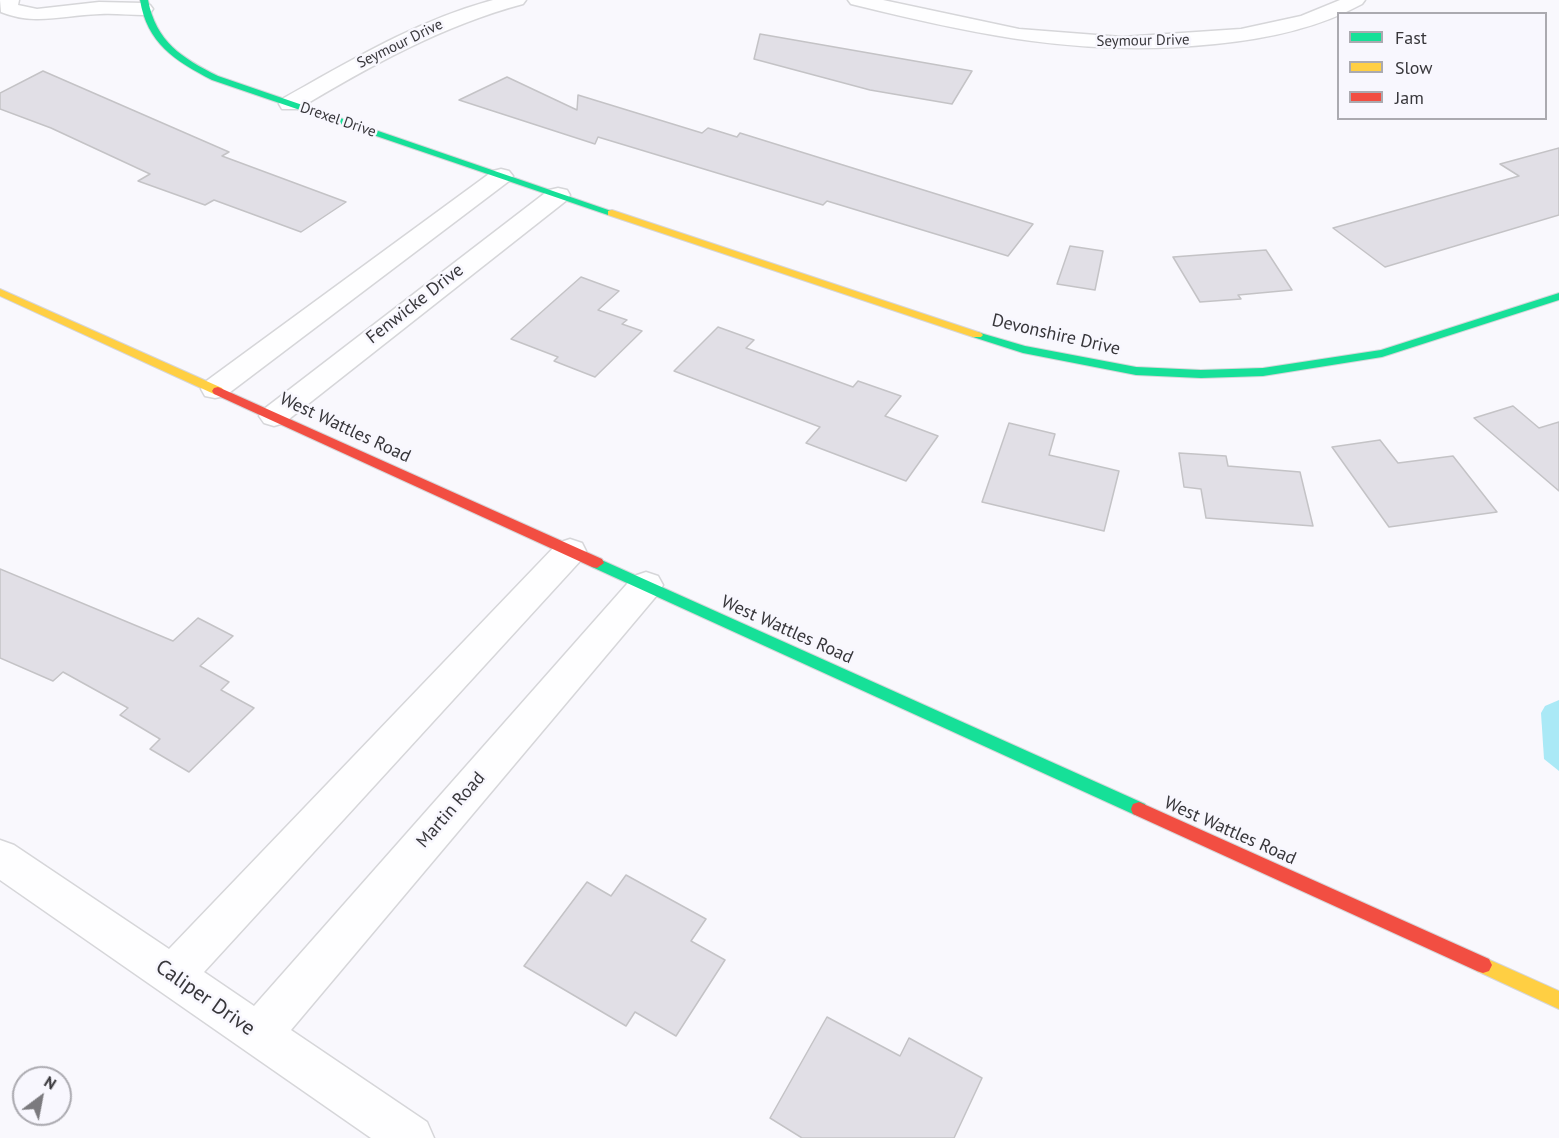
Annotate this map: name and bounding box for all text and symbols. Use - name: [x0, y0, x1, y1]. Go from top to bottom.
- legend: [1337, 12, 1547, 120]
- street label: Seymour Drive: [354, 15, 446, 73]
- text: Fast: [1395, 26, 1427, 49]
- street label: Seymour Drive: [1096, 31, 1190, 51]
- text: Slow: [1395, 56, 1433, 79]
- text: Jam: [1395, 86, 1424, 109]
- street label: Drexel Drive: [298, 99, 378, 141]
- street label: Fenwicke Drive: [362, 259, 468, 349]
- street label: Devonshire Drive: [990, 310, 1122, 360]
- street label: West Wattles Road: [276, 388, 414, 468]
- street label: West Wattles Road: [718, 591, 856, 669]
- street label: Martin Road: [412, 768, 490, 852]
- street label: West Wattles Road: [1161, 792, 1299, 870]
- street label: Caliper Drive: [150, 955, 260, 1041]
- north arrow: [12, 1066, 72, 1126]
- text: N: [41, 1071, 60, 1094]

